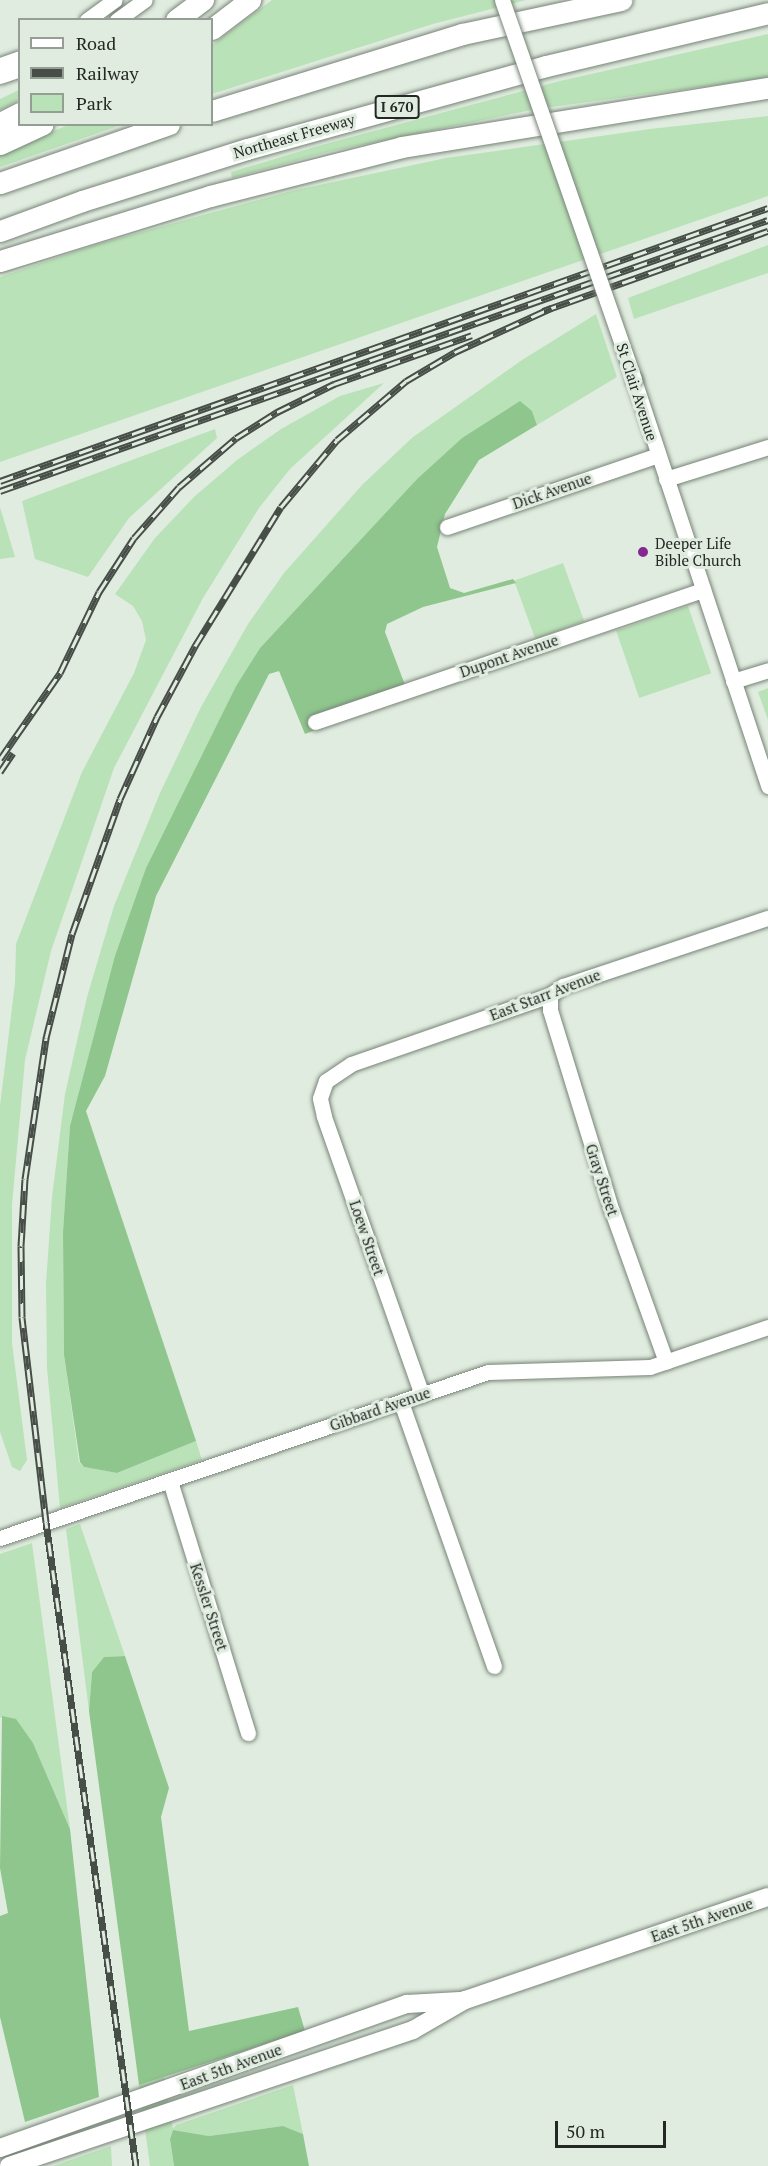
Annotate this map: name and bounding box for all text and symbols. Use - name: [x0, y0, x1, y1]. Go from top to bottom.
- legend: [18, 18, 213, 126]
- text: Road: [76, 31, 116, 55]
- text: Railway: [76, 61, 139, 85]
- text: Park: [76, 91, 112, 115]
- road number: I 670: [374, 96, 420, 118]
- street label: Northeast Freeway: [231, 110, 357, 162]
- street label: St Clair Avenue: [613, 341, 661, 443]
- street label: Dick Avenue: [510, 469, 594, 513]
- place label: Deeper Life Bible Church: [655, 534, 741, 569]
- marker: Deeper Life Bible Church: [636, 545, 650, 559]
- street label: Dupont Avenue: [457, 631, 561, 681]
- street label: East Starr Avenue: [487, 966, 603, 1024]
- street label: Gray Street: [582, 1142, 622, 1218]
- street label: Loew Street: [346, 1198, 388, 1278]
- street label: Gibbard Avenue: [327, 1383, 433, 1435]
- street label: Kessler Street: [186, 1561, 232, 1653]
- street label: East 5th Avenue: [648, 1894, 756, 1946]
- street label: East 5th Avenue: [178, 2040, 284, 2094]
- scale bar: [558, 2109, 669, 2147]
- text: 50 m: [566, 2119, 605, 2143]

